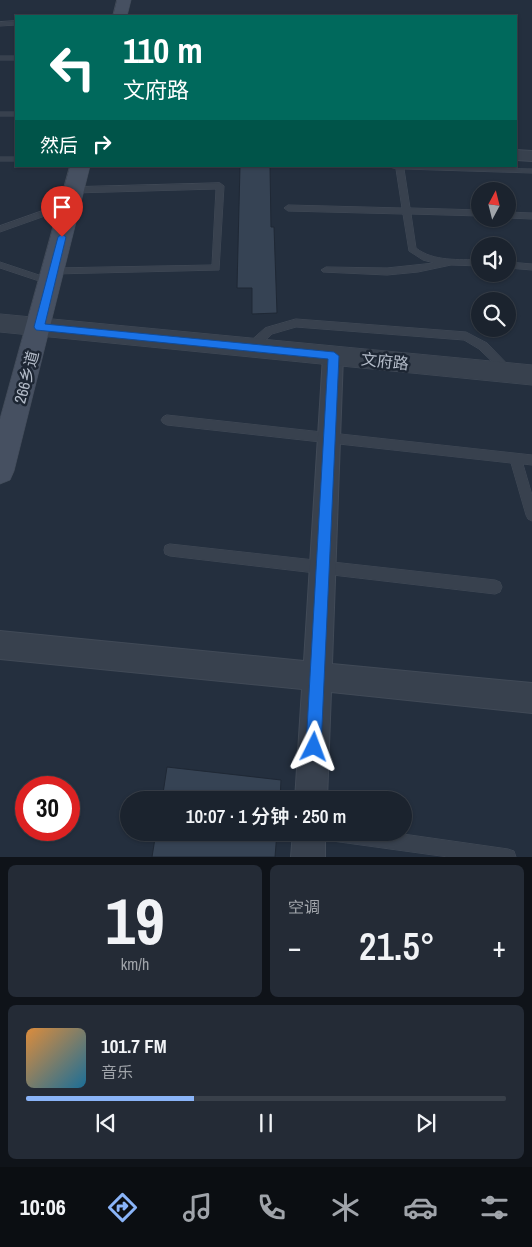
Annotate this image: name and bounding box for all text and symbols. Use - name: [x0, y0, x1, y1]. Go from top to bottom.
- text: 110 m: [123, 27, 203, 74]
- icon: left: [40, 35, 105, 100]
- text: 文府路: [123, 75, 189, 105]
- icon: right: [88, 130, 116, 158]
- text: 然后: [40, 132, 78, 158]
- north arrow: [471, 182, 516, 228]
- map controls: [471, 182, 516, 337]
- pin: [41, 186, 83, 237]
- icon: arrive: [48, 193, 76, 221]
- button: sound: [471, 237, 516, 282]
- button: search: [471, 292, 516, 337]
- street label: 266乡道: [8, 348, 44, 406]
- street label: 文府路: [360, 348, 410, 374]
- position arrow: [287, 720, 339, 772]
- speed limit sign: 30: [15, 776, 80, 841]
- text: 10:07 · 1 分钟 · 250 m: [186, 803, 346, 829]
- text: 19: [105, 877, 165, 964]
- text: 空调: [288, 896, 320, 918]
- text: 21.5°: [359, 921, 435, 972]
- text: −: [288, 928, 301, 966]
- text: +: [493, 928, 506, 966]
- text: km/h: [121, 953, 149, 975]
- text: 101.7 FM: [101, 1033, 167, 1059]
- text: 音乐: [101, 1061, 133, 1083]
- icon: previous: [92, 1109, 120, 1137]
- icon: pause: [252, 1109, 280, 1137]
- icon: next: [412, 1109, 440, 1137]
- icon: directions: [105, 1190, 140, 1225]
- icon: music: [180, 1190, 215, 1225]
- icon: phone: [254, 1190, 289, 1225]
- icon: climate: [328, 1190, 363, 1225]
- icon: car: [403, 1190, 438, 1225]
- icon: filters: [477, 1190, 512, 1225]
- text: 10:06: [20, 1192, 66, 1222]

